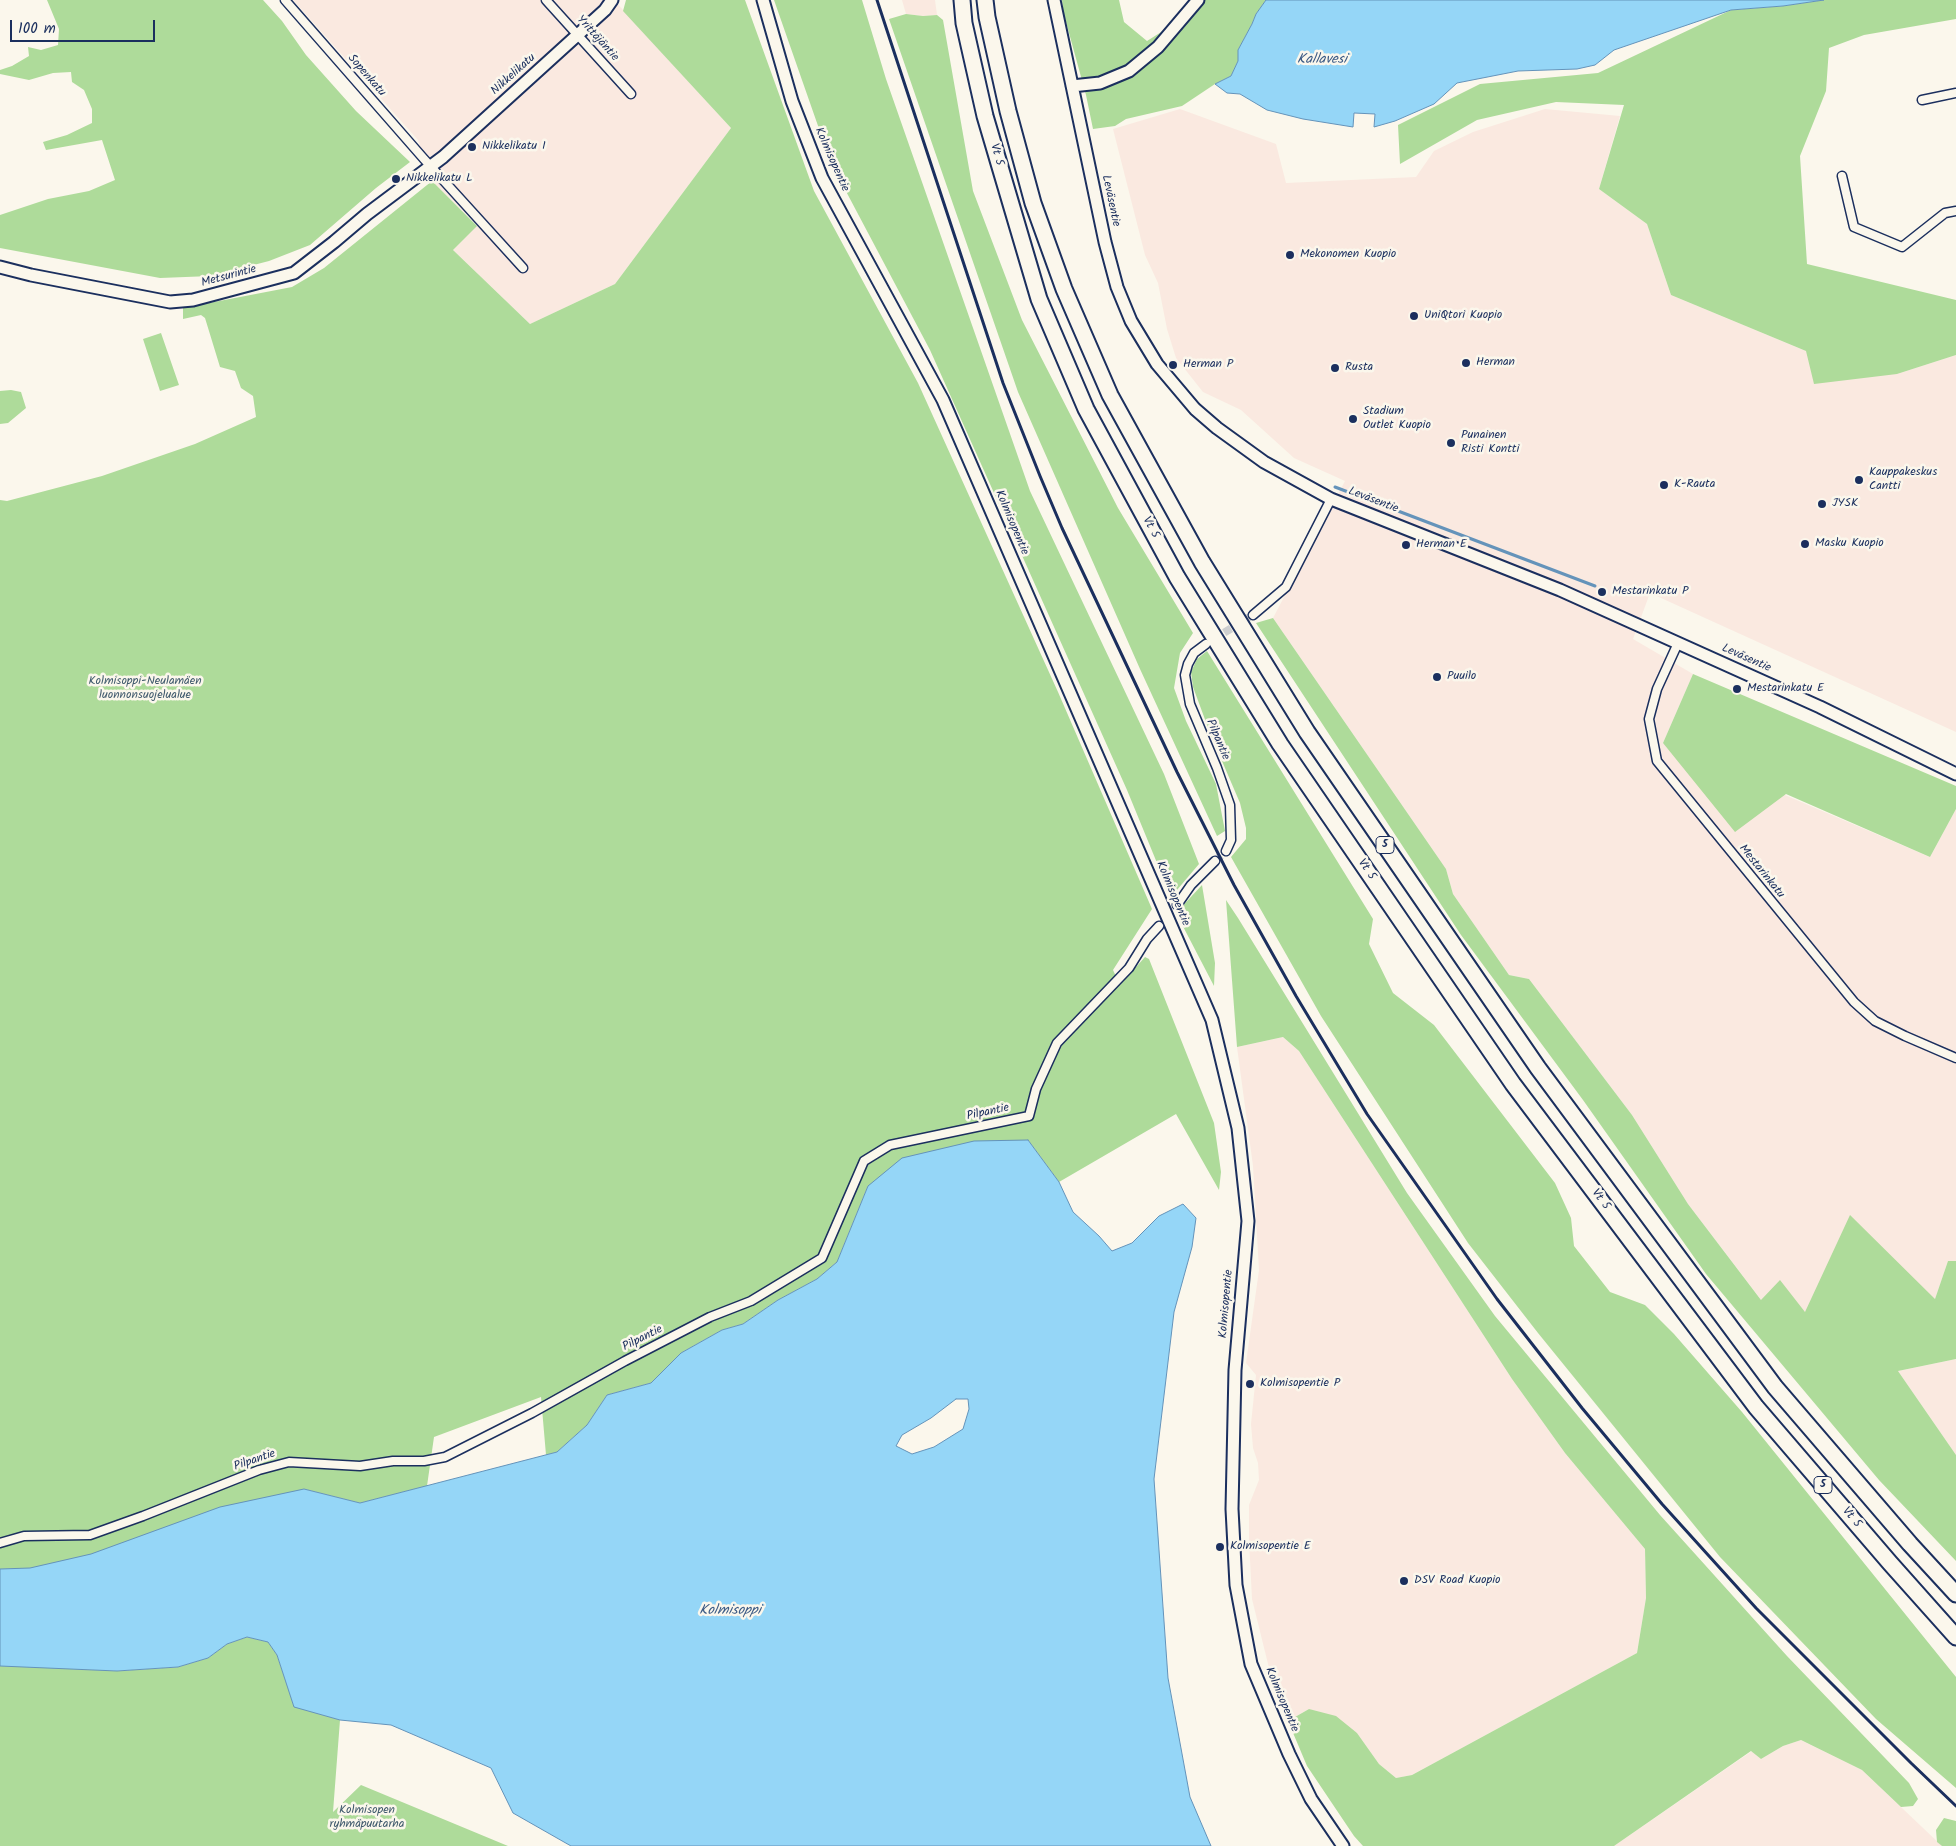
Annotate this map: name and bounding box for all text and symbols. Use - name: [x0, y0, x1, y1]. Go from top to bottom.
- scale bar: [12, 10, 158, 42]
- street label: Yrittäjäntie: [573, 13, 621, 65]
- text: 100 m: [18, 17, 56, 41]
- street label: Nikkelikatu: [489, 51, 539, 99]
- street label: Sopenkatu: [344, 52, 388, 100]
- water label: Kallavesi: [1297, 53, 1347, 69]
- street label: Kolmisopentie: [810, 126, 852, 194]
- place label: Nikkelikatu I: [482, 140, 546, 154]
- marker: Nikkelikatu I: [466, 141, 478, 153]
- street label: Vt 5: [986, 142, 1006, 168]
- place label: Nikkelikatu L: [406, 172, 472, 186]
- marker: Nikkelikatu L: [390, 173, 402, 185]
- street label: Leväsentie: [1098, 174, 1122, 228]
- place label: Mekonomen Kuopio: [1300, 248, 1396, 262]
- marker: Mekonomen Kuopio: [1284, 249, 1296, 261]
- street label: Metsurintie: [200, 263, 258, 291]
- place label: UniQtori Kuopio: [1424, 309, 1502, 323]
- marker: UniQtori Kuopio: [1408, 310, 1420, 322]
- place label: Herman: [1476, 356, 1515, 370]
- marker: Herman: [1460, 357, 1472, 369]
- place label: Herman P: [1183, 358, 1233, 372]
- marker: Herman P: [1167, 359, 1179, 371]
- place label: Rusta: [1345, 361, 1373, 375]
- marker: Rusta: [1329, 362, 1341, 374]
- place label: Stadium Outlet Kuopio: [1363, 405, 1431, 433]
- marker: Stadium Outlet Kuopio: [1347, 413, 1359, 425]
- place label: Punainen Risti Kontti: [1461, 429, 1519, 457]
- marker: Punainen Risti Kontti: [1445, 437, 1457, 449]
- place label: Kauppakeskus Cantti: [1869, 466, 1937, 494]
- marker: Kauppakeskus Cantti: [1853, 474, 1865, 486]
- place label: K-Rauta: [1674, 478, 1715, 492]
- marker: K-Rauta: [1658, 479, 1670, 491]
- street label: Leväsentie: [1346, 485, 1400, 517]
- street label: Kolmisopentie: [991, 488, 1031, 558]
- place label: JYSK: [1832, 497, 1858, 511]
- marker: JYSK: [1816, 498, 1828, 510]
- street label: Vt 5: [1138, 515, 1162, 541]
- place label: Masku Kuopio: [1815, 537, 1884, 551]
- place label: Herman E: [1416, 538, 1467, 552]
- marker: Masku Kuopio: [1799, 538, 1811, 550]
- marker: Herman E: [1400, 539, 1412, 551]
- place label: Mestarinkatu P: [1612, 585, 1688, 599]
- marker: Mestarinkatu P: [1596, 586, 1608, 598]
- street label: Leväsentie: [1719, 642, 1773, 676]
- place label: Puuilo: [1447, 670, 1476, 684]
- marker: Puuilo: [1431, 671, 1443, 683]
- park label: Kolmisoppi-Neulamäen luonnonsuojelualue: [88, 675, 202, 703]
- place label: Mestarinkatu E: [1747, 682, 1824, 696]
- marker: Mestarinkatu E: [1731, 683, 1743, 695]
- street label: Pilpantie: [1202, 717, 1232, 763]
- road number: 5: [1376, 836, 1394, 854]
- street label: Mestarinkatu: [1735, 842, 1787, 902]
- street label: Vt 5: [1354, 857, 1378, 883]
- street label: Kolmisopentie: [1152, 859, 1192, 929]
- street label: Pilpantie: [965, 1101, 1011, 1125]
- street label: Vt 5: [1588, 1187, 1612, 1213]
- street label: Kolmisopentie: [1217, 1269, 1237, 1339]
- street label: Pilpantie: [621, 1323, 665, 1355]
- place label: Kolmisopentie P: [1260, 1377, 1340, 1391]
- marker: Kolmisopentie P: [1244, 1378, 1256, 1390]
- street label: Pilpantie: [232, 1447, 278, 1475]
- road number: 5: [1814, 1476, 1832, 1494]
- street label: Vt 5: [1838, 1505, 1864, 1531]
- place label: Kolmisopentie E: [1230, 1540, 1311, 1554]
- marker: Kolmisopentie E: [1214, 1541, 1226, 1553]
- place label: DSV Road Kuopio: [1414, 1574, 1501, 1588]
- marker: DSV Road Kuopio: [1398, 1575, 1410, 1587]
- water label: Kolmisoppi: [699, 1604, 761, 1620]
- street label: Kolmisopentie: [1261, 1665, 1301, 1735]
- park label: Kolmisopen ryhmäpuutarha: [330, 1804, 404, 1832]

